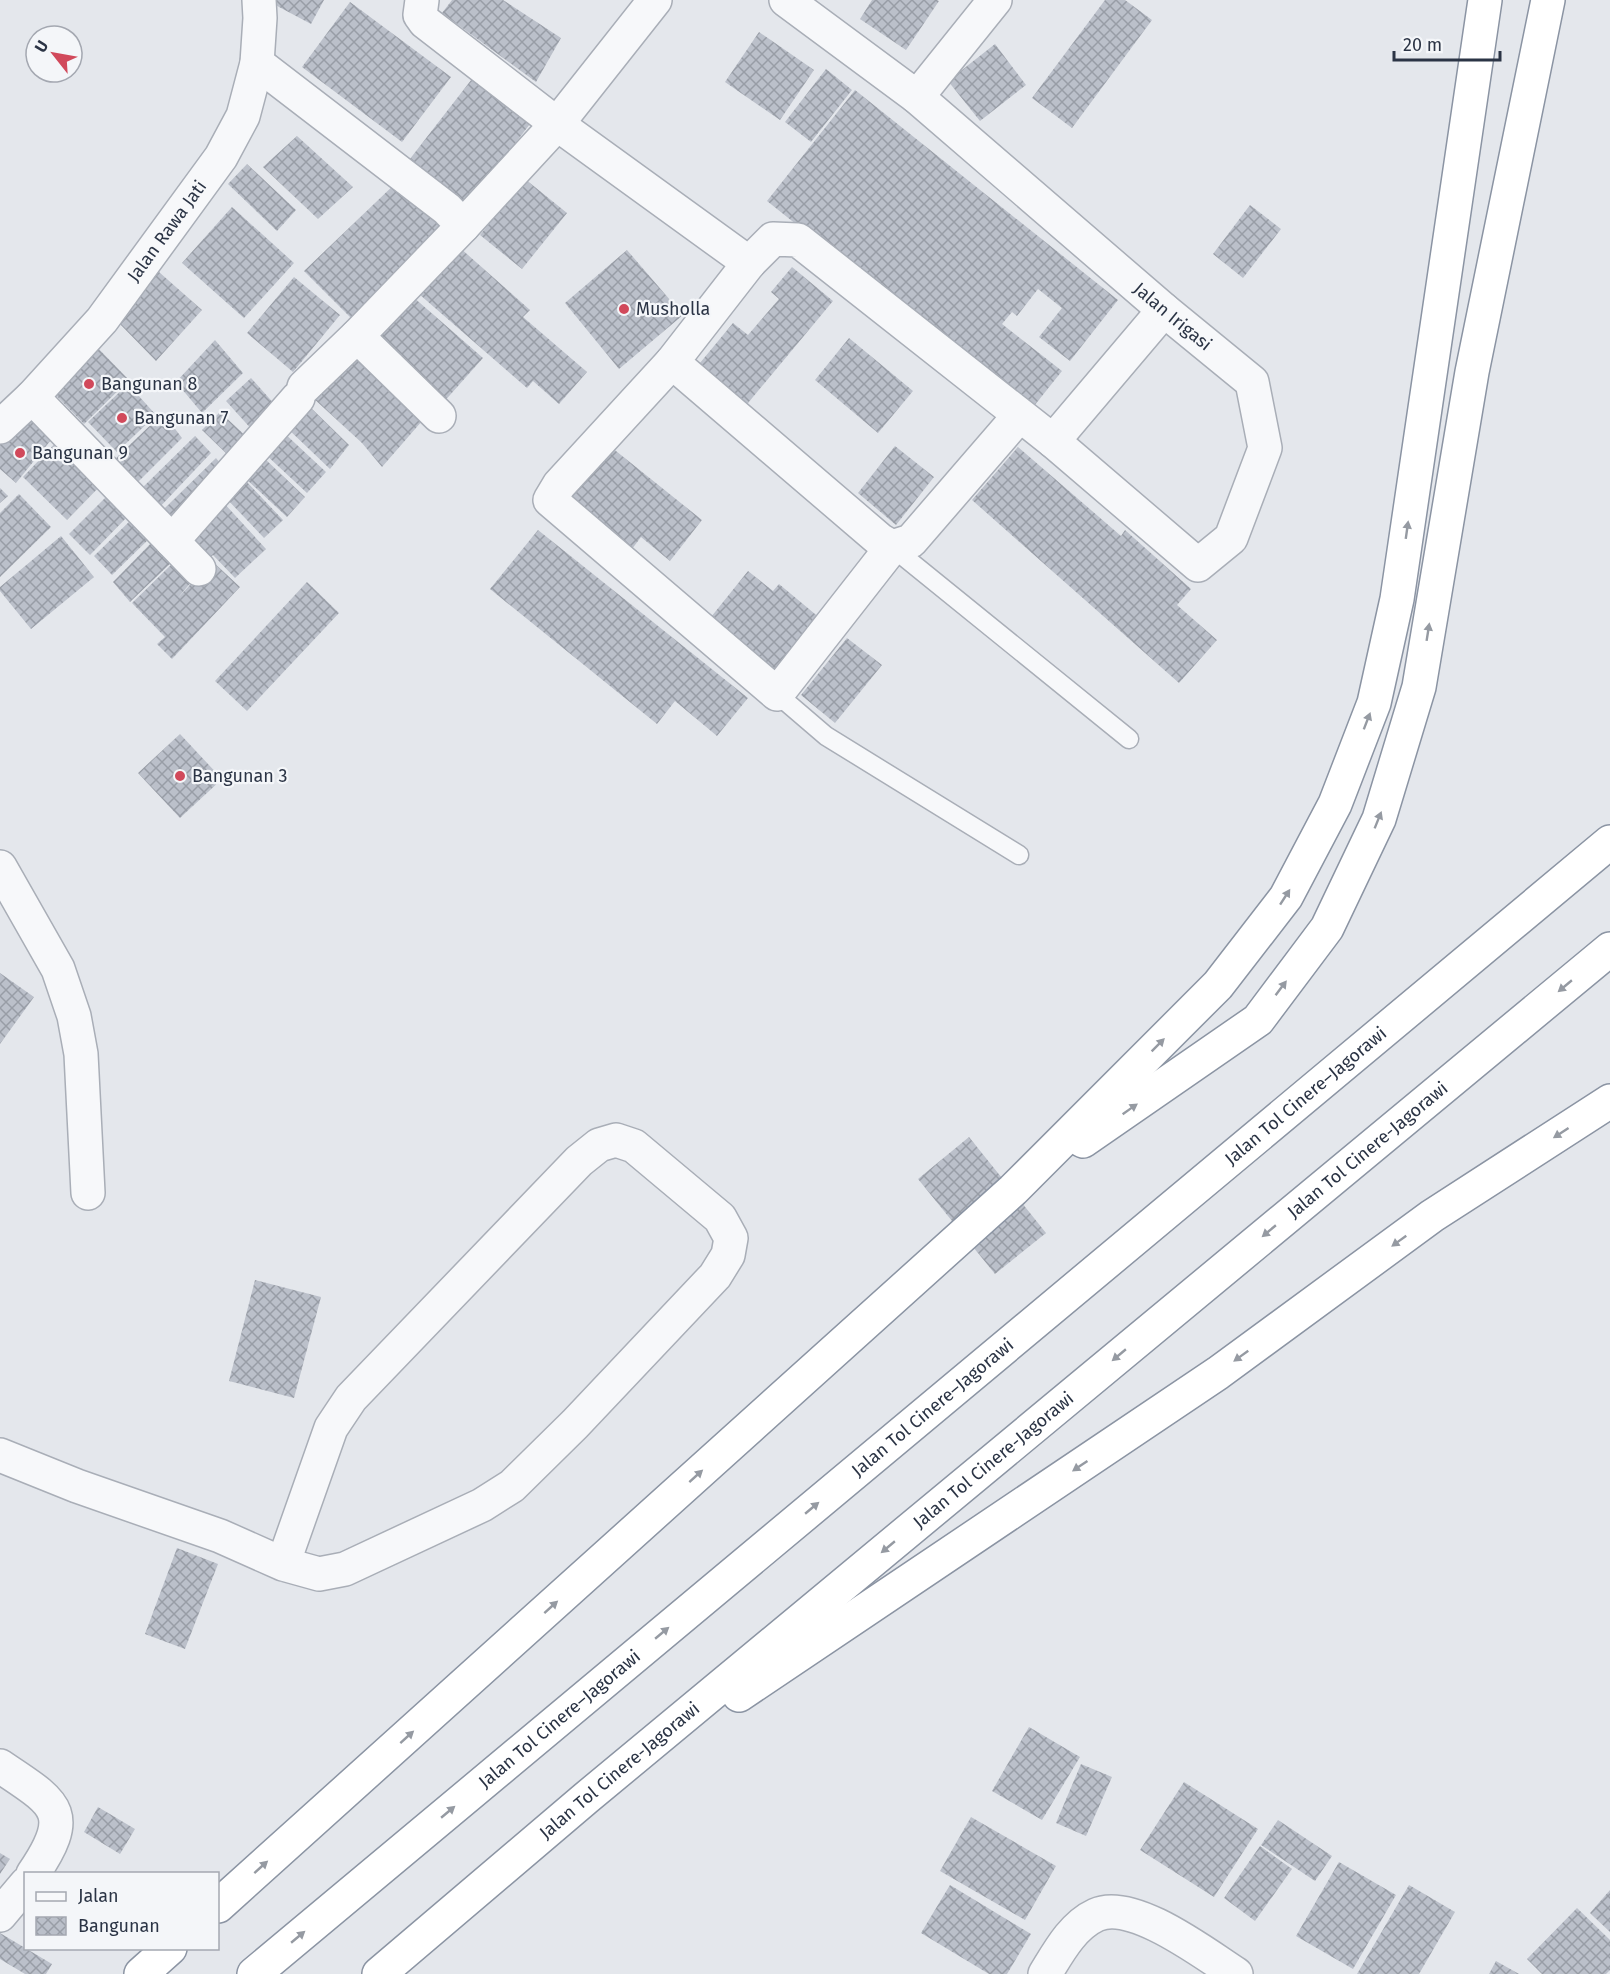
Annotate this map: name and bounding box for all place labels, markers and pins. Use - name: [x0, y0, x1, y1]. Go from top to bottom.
- place label: Musholla: [636, 298, 710, 320]
- marker: Musholla: [617, 302, 631, 316]
- place label: Bangunan 8: [101, 373, 198, 395]
- marker: Bangunan 8: [82, 377, 96, 391]
- place label: Bangunan 7: [134, 407, 229, 429]
- marker: Bangunan 7: [115, 411, 129, 425]
- place label: Bangunan 9: [32, 442, 128, 464]
- marker: Bangunan 9: [13, 446, 27, 460]
- place label: Bangunan 3: [192, 765, 288, 787]
- marker: Bangunan 3: [173, 769, 187, 783]

